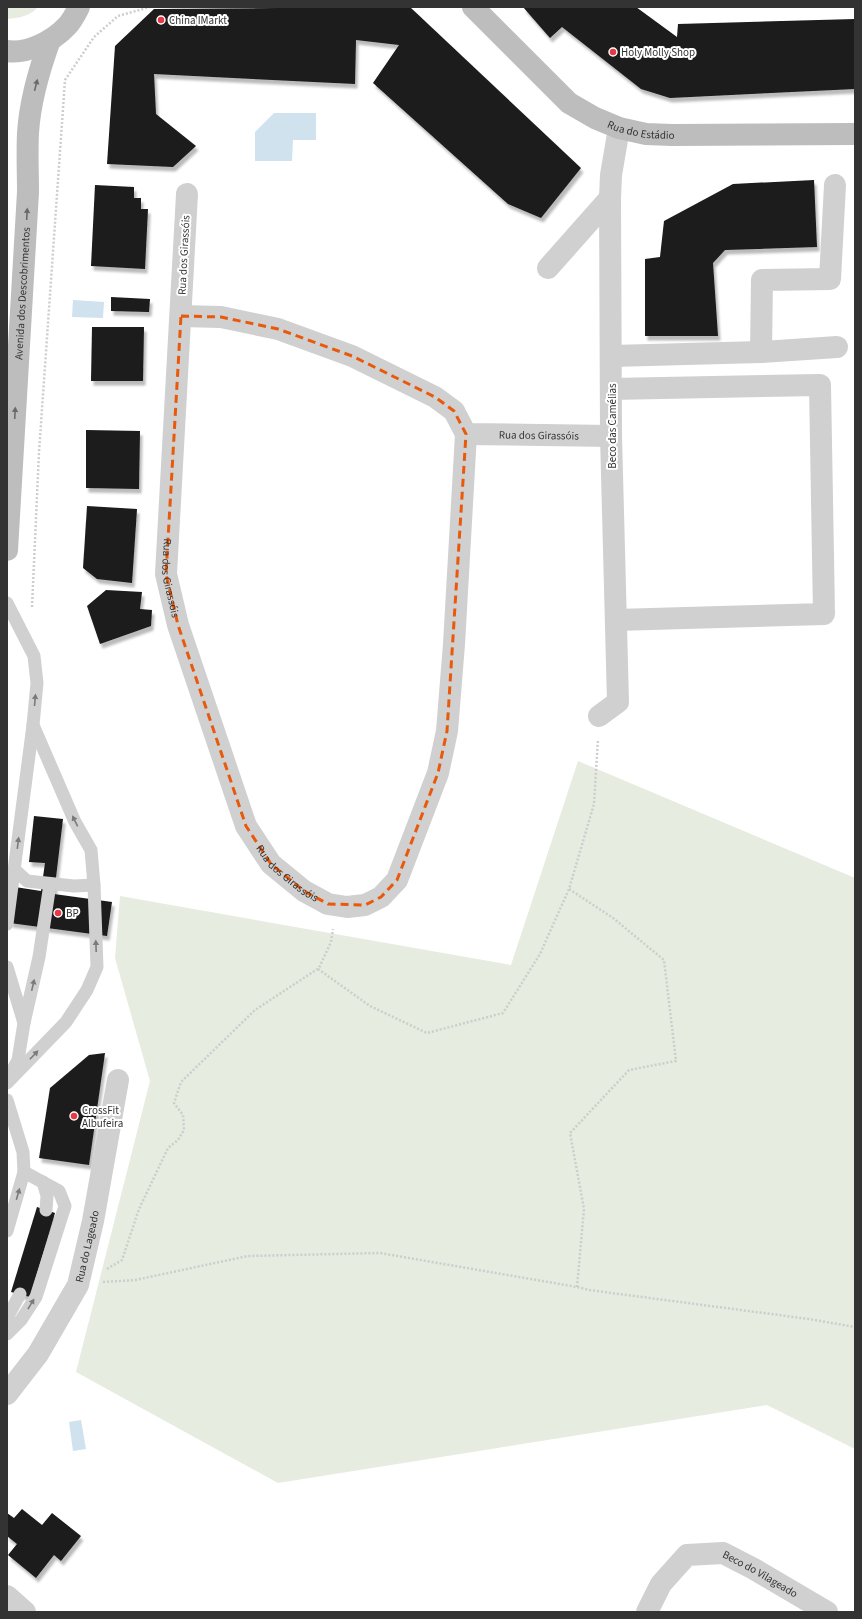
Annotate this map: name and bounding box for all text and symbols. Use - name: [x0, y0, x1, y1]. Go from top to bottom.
- place label: China IMarkt: [169, 13, 227, 28]
- marker: China IMarkt: [156, 15, 166, 25]
- place label: Holy Molly Shop: [621, 45, 695, 60]
- marker: Holy Molly Shop: [608, 47, 618, 57]
- one-way arrow: [34, 78, 40, 91]
- street label: Rua do Estádio: [605, 116, 675, 143]
- one-way arrow: [24, 207, 30, 220]
- street label: Rua dos Girassóis: [174, 214, 194, 295]
- street label: Avenida dos Descobrimentos: [11, 226, 33, 360]
- street label: Beco das Camélias: [605, 383, 620, 469]
- one-way arrow: [12, 407, 19, 419]
- street label: Rua dos Girassóis: [499, 427, 579, 443]
- street label: Rua dos Girassóis: [158, 538, 184, 619]
- one-way arrow: [32, 694, 38, 706]
- one-way arrow: [72, 815, 78, 826]
- one-way arrow: [15, 837, 21, 849]
- street label: Rua dos Girassóis: [253, 842, 322, 905]
- place label: BP: [66, 906, 79, 921]
- marker: BP: [53, 908, 63, 918]
- one-way arrow: [93, 940, 100, 952]
- one-way arrow: [30, 979, 36, 991]
- one-way arrow: [29, 1050, 39, 1060]
- place label: CrossFit Albufeira: [82, 1103, 123, 1131]
- marker: CrossFit Albufeira: [69, 1111, 79, 1121]
- one-way arrow: [15, 1187, 21, 1199]
- street label: Rua do Lageado: [71, 1209, 102, 1284]
- one-way arrow: [28, 1298, 35, 1310]
- street label: Beco do Vilageado: [720, 1547, 801, 1601]

